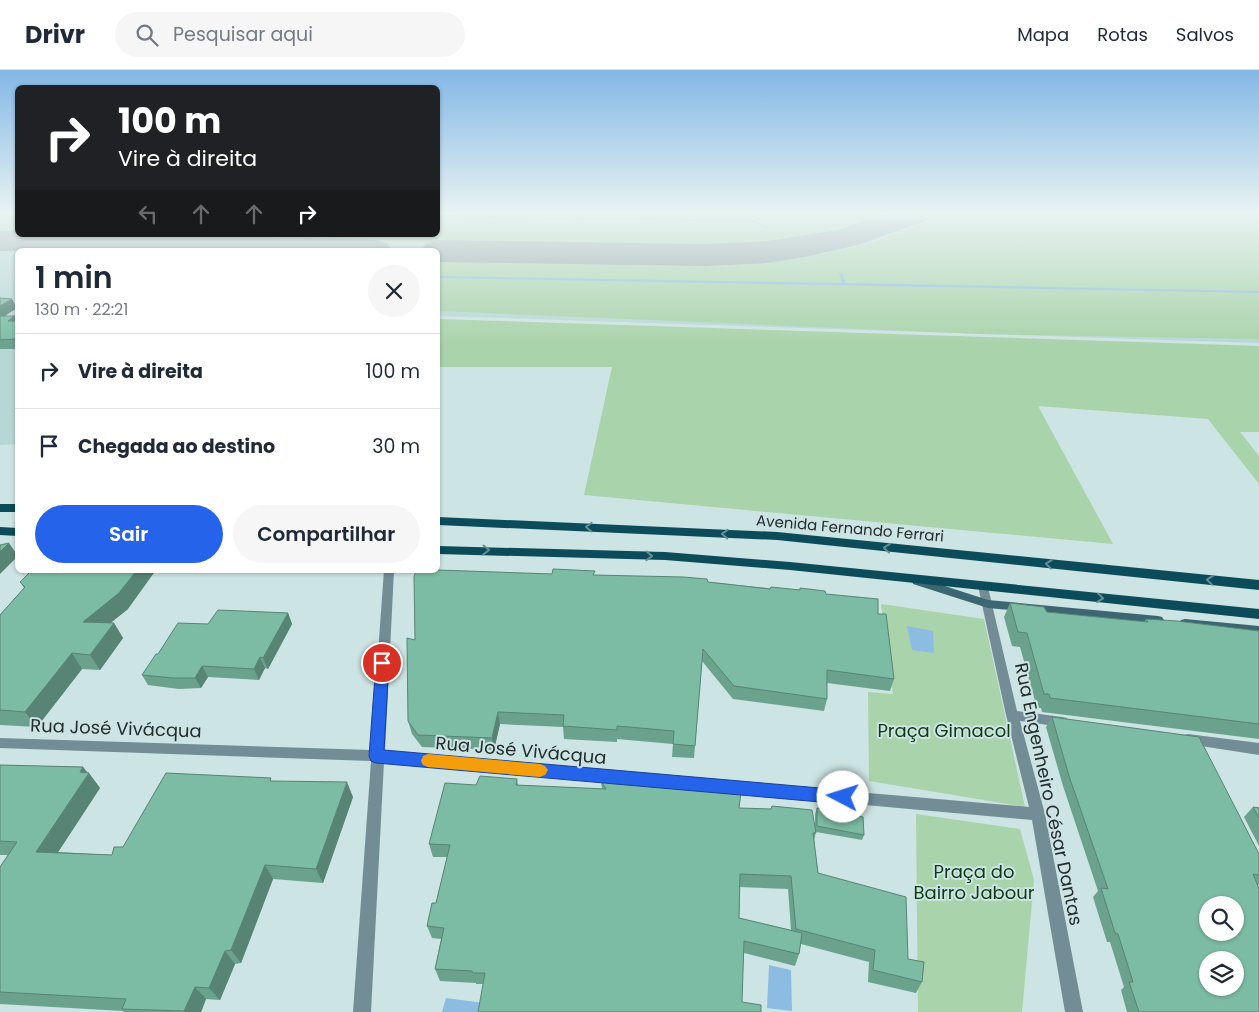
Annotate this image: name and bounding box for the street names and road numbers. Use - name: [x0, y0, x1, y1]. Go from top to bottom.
- street label: Avenida Fernando Ferrari: [755, 509, 945, 547]
- street label: Rua Engenheiro César Dantas: [1009, 660, 1089, 928]
- street label: Rua José Vivácqua: [30, 713, 202, 743]
- street label: Rua José Vivácqua: [434, 730, 608, 770]

